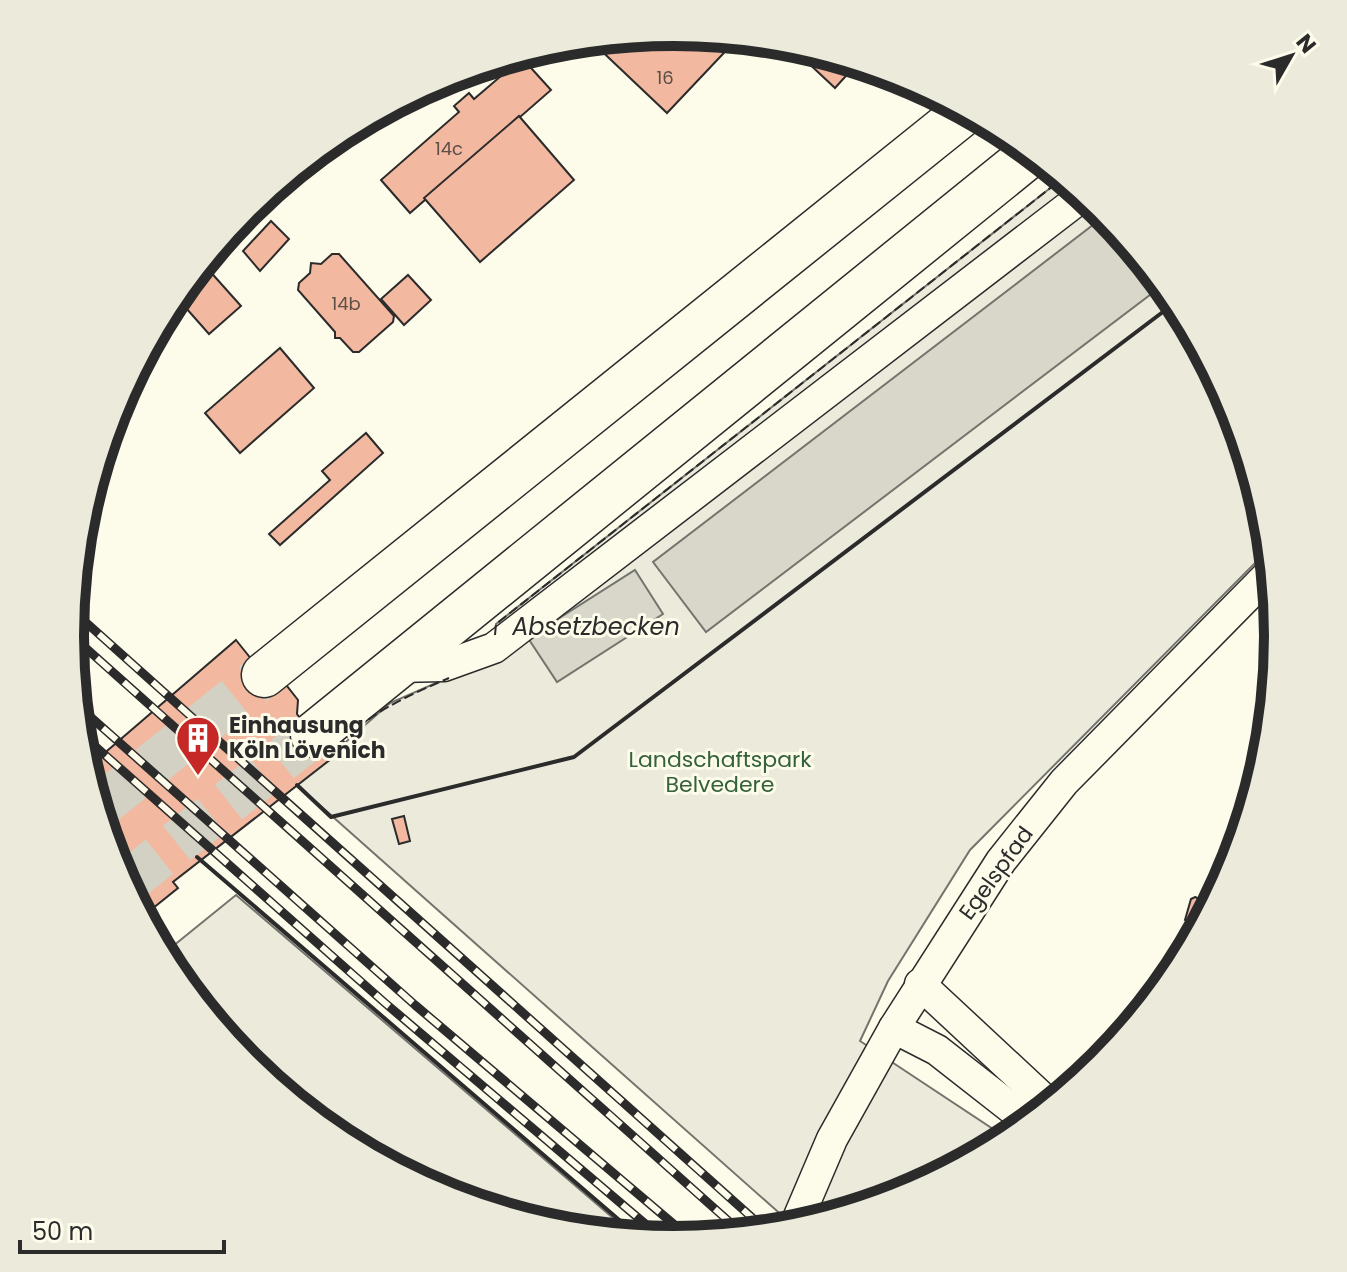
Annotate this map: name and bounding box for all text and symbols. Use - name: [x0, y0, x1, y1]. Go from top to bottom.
- north arrow: [1251, 16, 1331, 96]
- text: N: [1289, 28, 1323, 60]
- house number: 16: [656, 65, 674, 90]
- house number: 14c: [435, 136, 463, 161]
- house number: 14b: [331, 291, 361, 316]
- water label: Absetzbecken: [511, 610, 680, 643]
- place label: Einhausung Köln Lövenich: [229, 710, 386, 766]
- building icon: Einhausung Köln Lövenich: [174, 714, 222, 777]
- park label: Landschaftspark Belvedere: [628, 744, 812, 800]
- street label: Egelspfad: [952, 820, 1040, 926]
- scale bar: [20, 1204, 224, 1254]
- text: 50 m: [32, 1215, 93, 1248]

